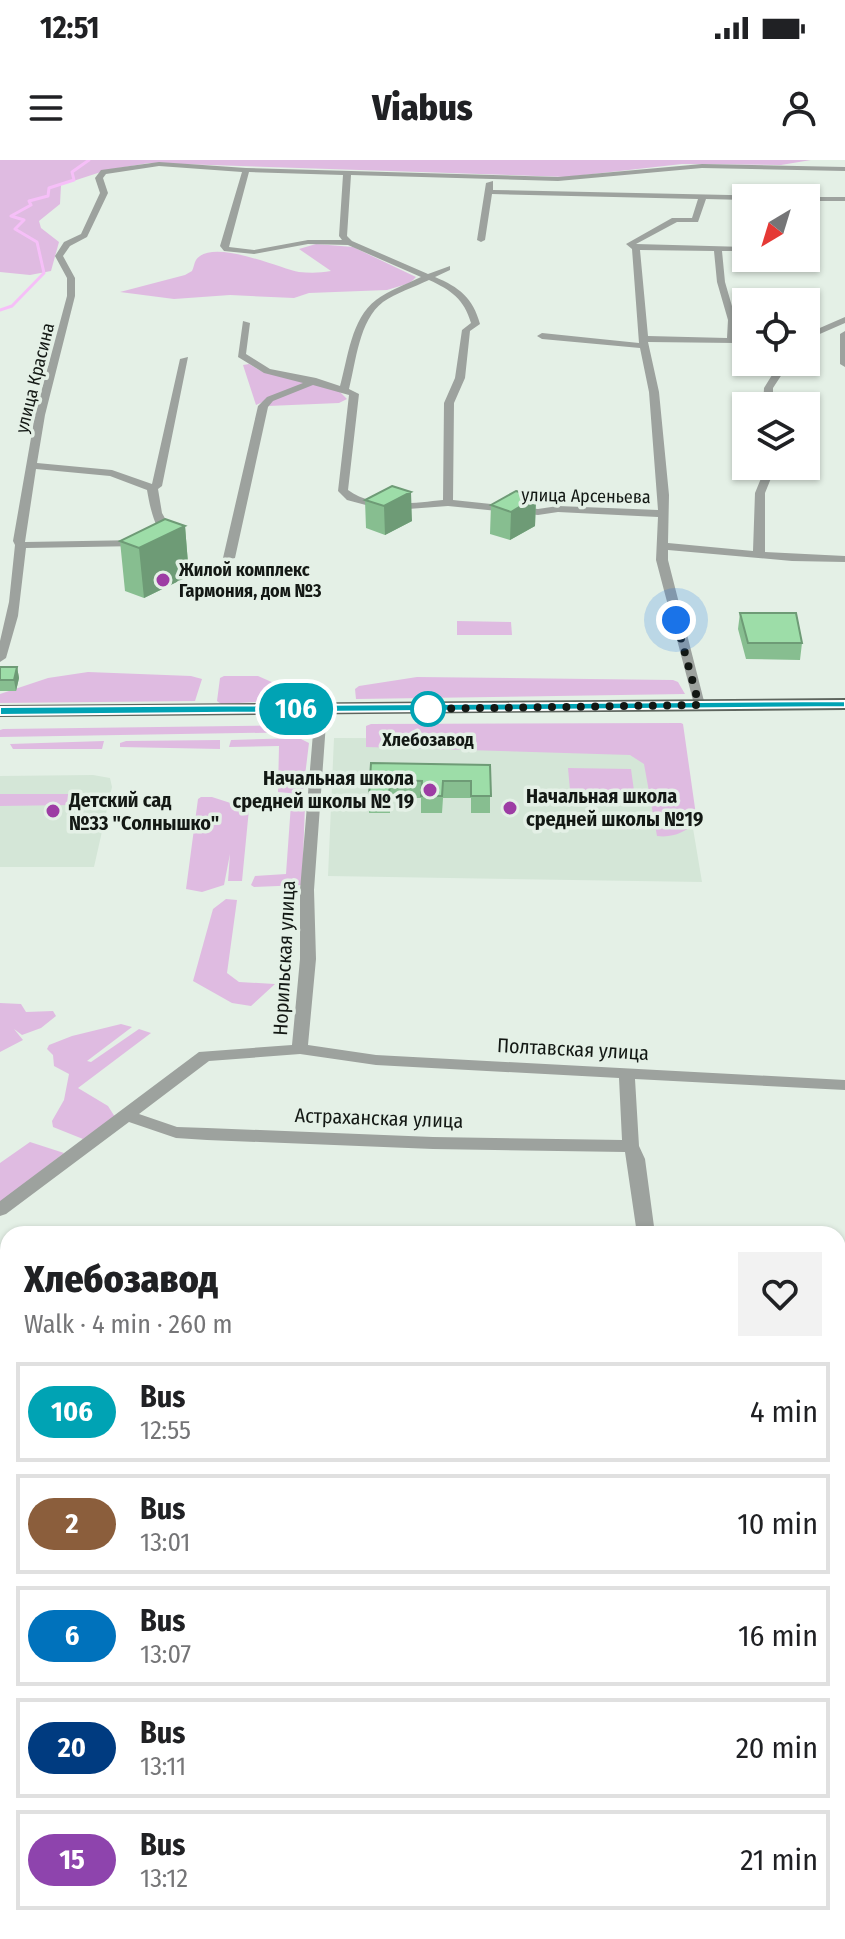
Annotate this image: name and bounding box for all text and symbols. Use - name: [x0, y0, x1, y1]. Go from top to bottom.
- text: 12:51: [40, 10, 100, 46]
- icon: menu: [24, 86, 68, 130]
- text: Viabus: [372, 86, 473, 130]
- icon: person: [777, 86, 821, 130]
- north arrow: [732, 184, 820, 272]
- map controls: [732, 184, 820, 480]
- button: locate: [732, 288, 820, 376]
- street label: улица Красина: [11, 320, 59, 435]
- button: layers: [732, 392, 820, 480]
- street label: улица Арсеньева: [521, 484, 651, 508]
- place label: Жилой комплекс Гармония, дом №3: [178, 559, 322, 602]
- marker: Жилой комплекс Гармония, дом №3: [154, 571, 172, 589]
- your location: [656, 600, 696, 640]
- line badge: 106: [250, 683, 342, 735]
- text: 106: [275, 692, 317, 725]
- marker: Хлебoзавод: [411, 692, 445, 726]
- place label: Хлебoзавод: [381, 729, 474, 751]
- place label: Начальная школа средней школы № 19: [233, 766, 414, 813]
- marker: Начальная школа средней школы № 19: [421, 781, 439, 799]
- place label: Начальная школа средней школы №19: [526, 784, 703, 831]
- place label: Детский сад №33 "Солнышко": [68, 788, 219, 835]
- marker: Начальная школа средней школы №19: [501, 799, 519, 817]
- marker: Детский сад №33 "Солнышко": [44, 802, 62, 820]
- street label: Норильская улица: [268, 880, 300, 1036]
- street label: Полтавская улица: [496, 1033, 650, 1065]
- street label: Астраханская улица: [294, 1103, 464, 1133]
- button: heart: [738, 1252, 822, 1336]
- text: Хлебoзавод: [24, 1256, 218, 1302]
- text: Walk · 4 min · 260 m: [24, 1309, 233, 1340]
- text: Bus: [140, 1379, 185, 1415]
- text: 4 min: [750, 1394, 818, 1430]
- text: 106: [51, 1395, 93, 1428]
- text: 12:55: [140, 1415, 191, 1446]
- text: Bus: [140, 1491, 185, 1527]
- text: 10 min: [737, 1506, 818, 1542]
- text: 2: [66, 1507, 78, 1540]
- text: 13:01: [140, 1527, 190, 1558]
- text: Bus: [140, 1603, 185, 1639]
- text: 16 min: [738, 1618, 818, 1654]
- text: 6: [65, 1619, 79, 1652]
- text: 13:07: [140, 1639, 191, 1670]
- text: Bus: [140, 1715, 185, 1751]
- text: 20 min: [736, 1730, 818, 1766]
- text: 20: [58, 1731, 86, 1764]
- text: 13:11: [140, 1751, 186, 1782]
- text: Bus: [140, 1827, 185, 1863]
- text: 21 min: [740, 1842, 818, 1878]
- text: 15: [59, 1843, 85, 1876]
- text: 13:12: [140, 1863, 188, 1894]

